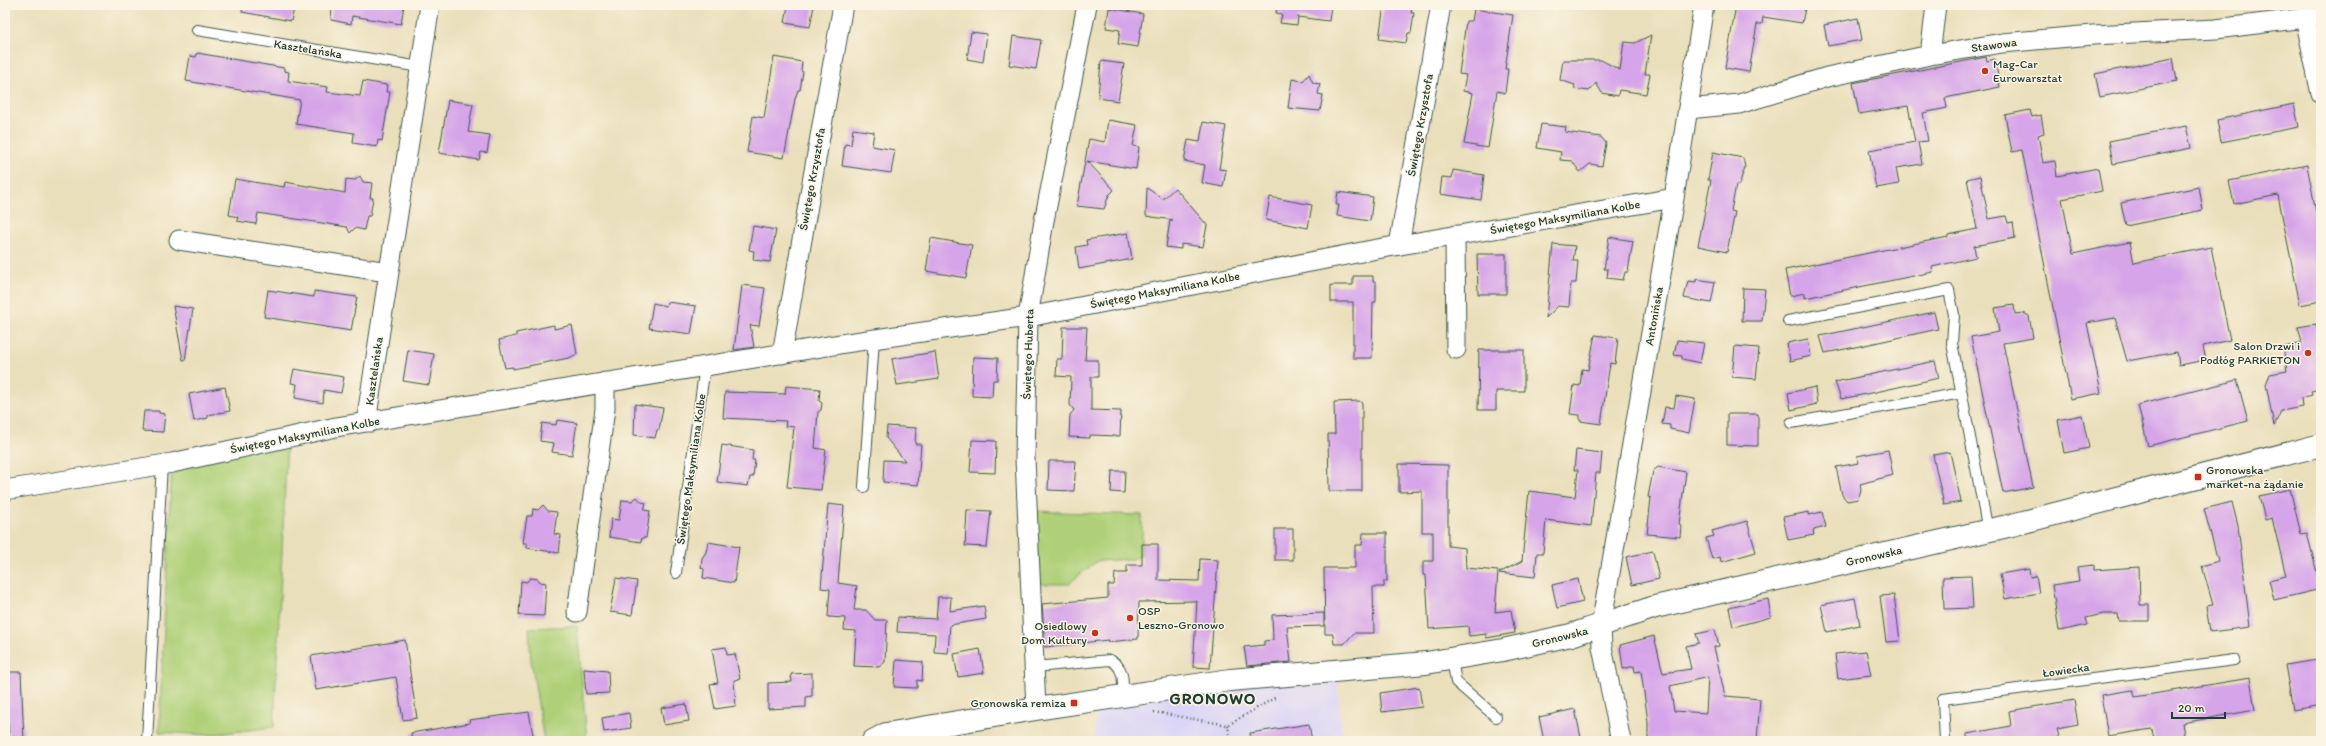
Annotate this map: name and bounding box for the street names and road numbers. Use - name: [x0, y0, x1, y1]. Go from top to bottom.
- street label: Stawowa: [1970, 35, 2019, 55]
- street label: Kasztelańska: [273, 37, 344, 61]
- street label: Świętego Krzysztofa: [1404, 72, 1436, 178]
- street label: Świętego Krzysztofa: [796, 126, 828, 232]
- street label: Świętego Maksymiliana Kolbe: [1489, 197, 1641, 237]
- street label: Świętego Maksymiliana Kolbe: [1089, 269, 1241, 311]
- street label: Antonińska: [1642, 285, 1666, 346]
- street label: Świętego Huberta: [1019, 308, 1037, 400]
- street label: Kasztelańska: [362, 335, 386, 406]
- street label: Świętego Maksymiliana Kolbe: [673, 392, 709, 545]
- street label: Świętego Maksymiliana Kolbe: [229, 414, 381, 456]
- street label: Gronowska: [1844, 543, 1904, 569]
- street label: Gronowska: [1530, 623, 1590, 651]
- street label: Łowiecka: [2042, 660, 2091, 680]

